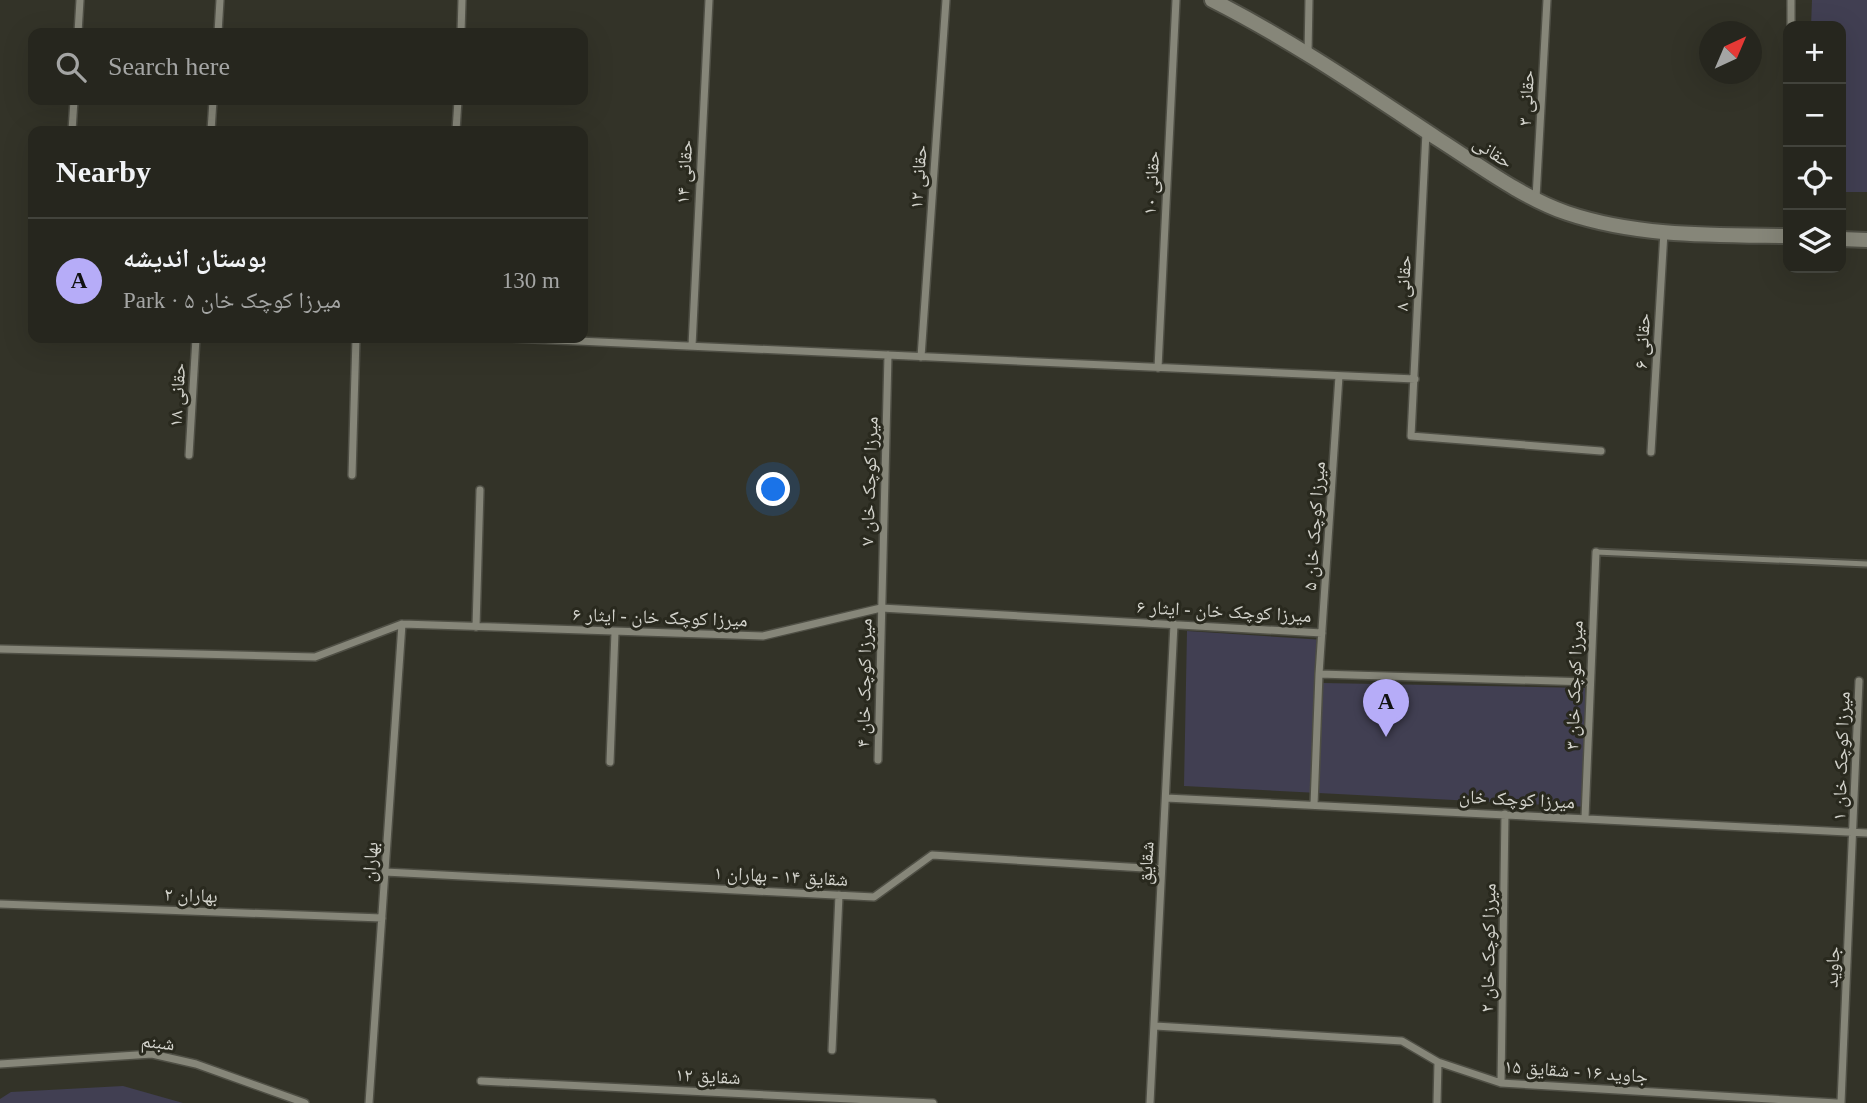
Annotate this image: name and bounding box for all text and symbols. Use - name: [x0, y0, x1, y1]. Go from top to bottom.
- north arrow: [1699, 21, 1762, 84]
- map controls: [1783, 21, 1846, 273]
- button: +: [1783, 21, 1846, 84]
- search box: [28, 28, 588, 105]
- icon: search: [52, 48, 90, 86]
- text: Search here: [108, 52, 230, 81]
- street label: حقانی ۳: [1514, 70, 1539, 126]
- button: −: [1783, 84, 1846, 147]
- street label: حقانی: [1469, 132, 1517, 173]
- street label: حقانی ۱۴: [672, 139, 697, 205]
- street label: حقانی ۱۲: [905, 144, 932, 210]
- button: locate: [1783, 147, 1846, 210]
- street label: حقانی ۱۰: [1139, 150, 1164, 216]
- text: Nearby: [56, 155, 151, 188]
- button: layers: [1783, 210, 1846, 273]
- text: بوستان اندیشه: [123, 244, 266, 273]
- street label: حقانی ۸: [1391, 255, 1416, 311]
- text: A: [71, 268, 87, 293]
- text: 130 m: [502, 268, 560, 293]
- text: Park · میرزا کوچک خان ۵: [123, 288, 341, 313]
- street label: حقانی ۶: [1630, 313, 1655, 369]
- street label: حقانی ۱۸: [165, 362, 190, 428]
- street label: میرزا کوچک خان ۷: [856, 416, 883, 546]
- street label: میرزا کوچک خان ۵: [1299, 461, 1330, 591]
- your location: [756, 472, 790, 506]
- street label: میرزا کوچک خان - ایثار ۶: [1136, 596, 1312, 627]
- street label: میرزا کوچک خان - ایثار ۶: [572, 603, 748, 632]
- street label: میرزا کوچک خان ۴: [852, 618, 877, 748]
- street label: میرزا کوچک خان ۳: [1561, 620, 1588, 750]
- pin: A: [1363, 679, 1409, 737]
- street label: میرزا کوچک خان ۱: [1828, 691, 1855, 821]
- street label: میرزا کوچک خان: [1458, 785, 1576, 814]
- street label: بهاران: [358, 841, 383, 883]
- street label: شقایق: [1134, 841, 1159, 885]
- street label: شقایق ۱۴ - بهاران ۱: [713, 862, 849, 891]
- street label: میرزا کوچک خان ۲: [1476, 883, 1501, 1013]
- street label: بهاران ۲: [164, 884, 218, 907]
- street label: جاوید: [1820, 946, 1845, 988]
- street label: شبنم: [140, 1030, 176, 1056]
- street label: جاوید ۱۶ - شقایق ۱۵: [1503, 1055, 1649, 1087]
- street label: شقایق ۱۲: [675, 1064, 741, 1089]

